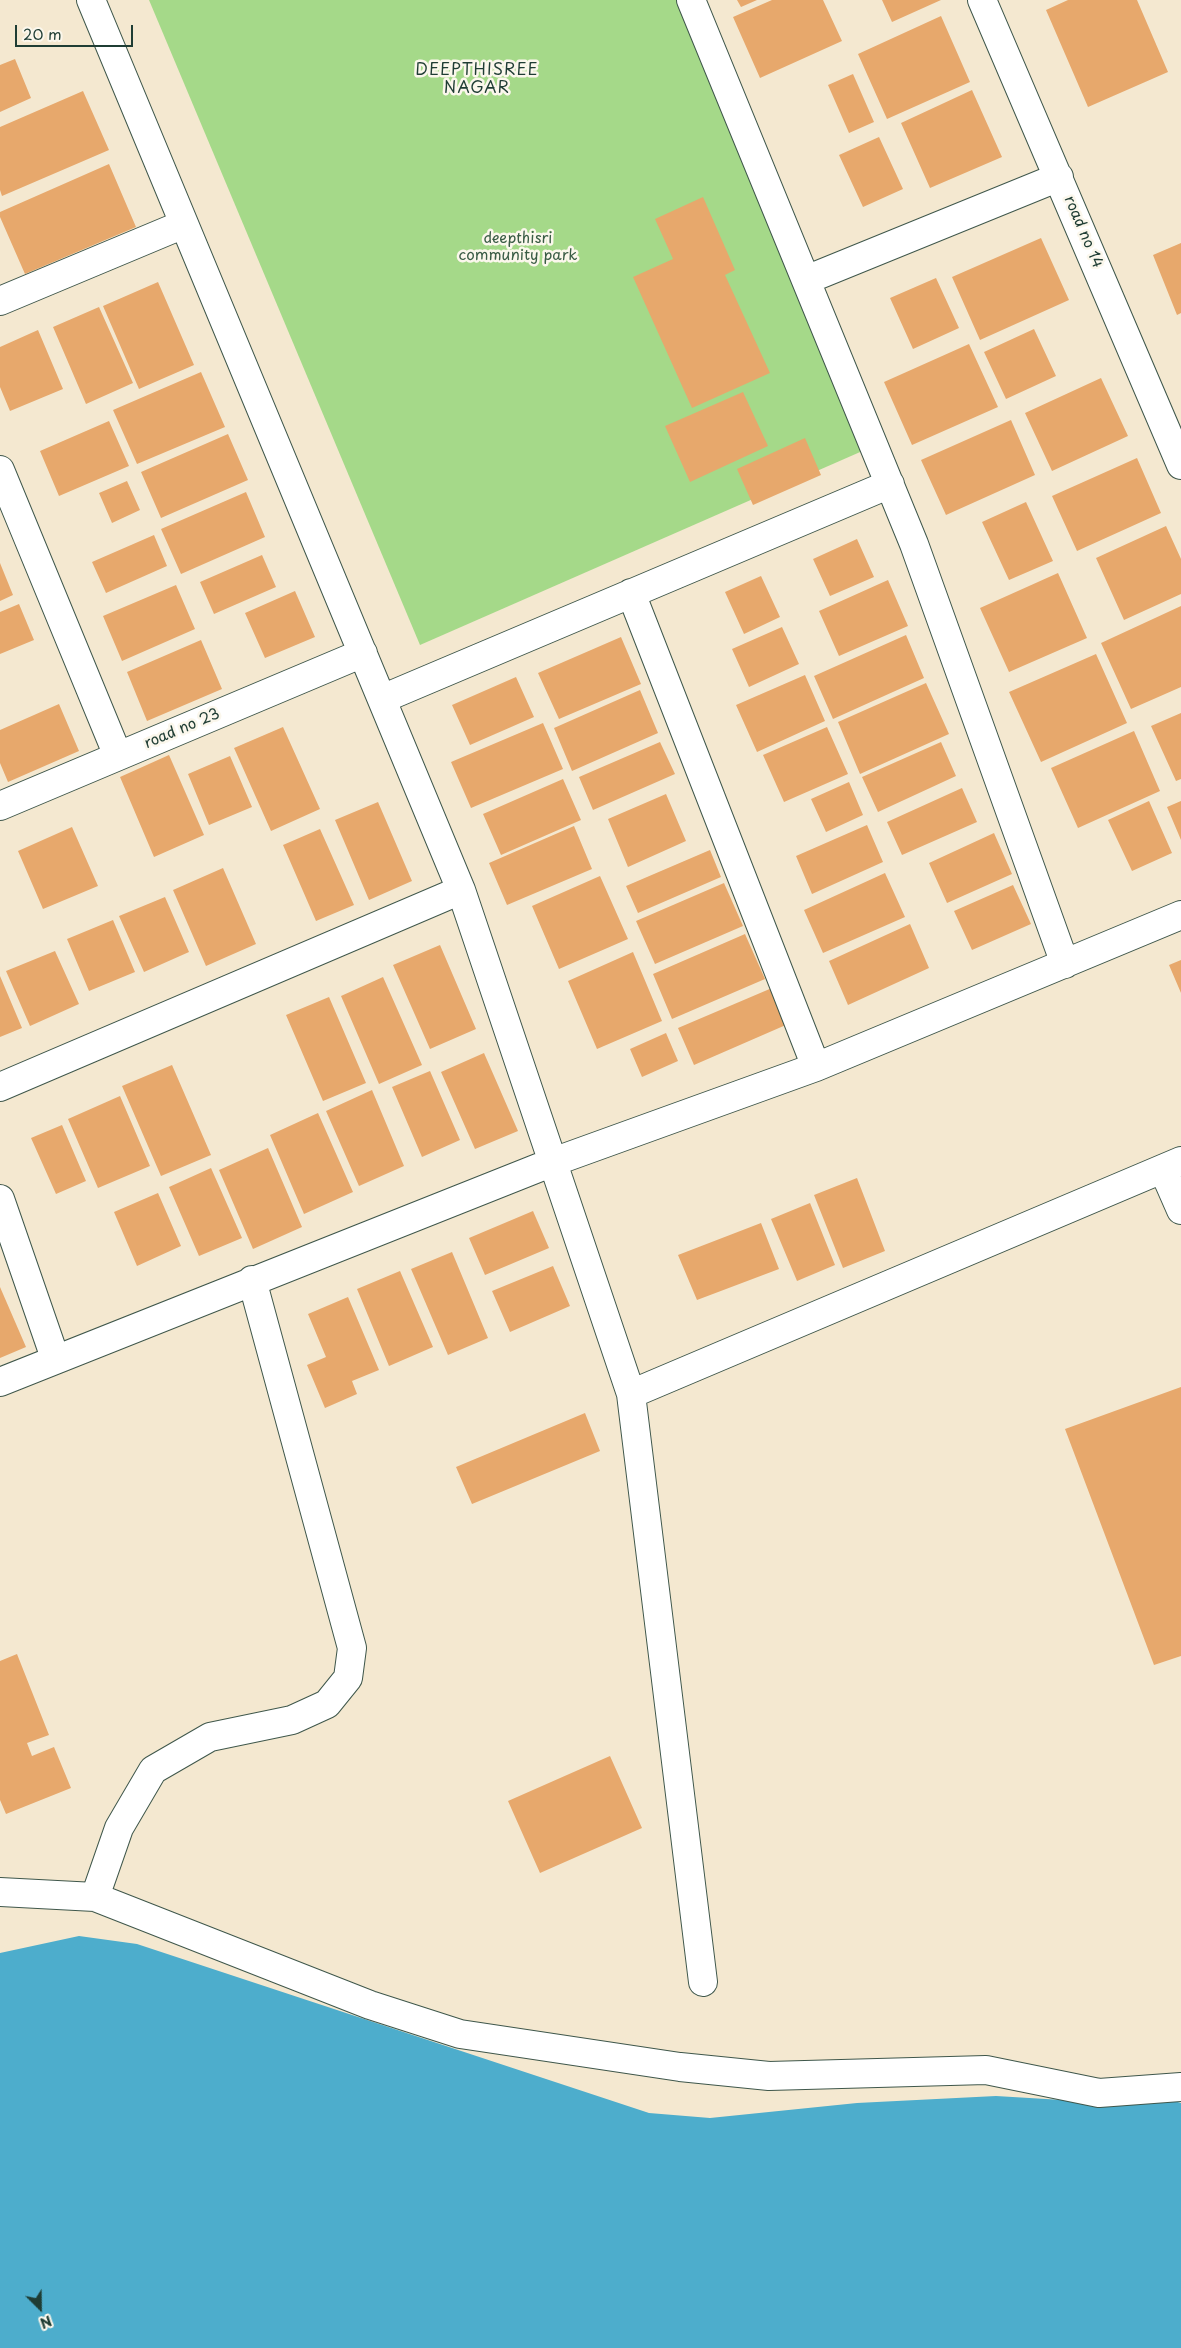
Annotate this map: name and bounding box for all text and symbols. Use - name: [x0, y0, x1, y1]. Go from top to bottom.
- scale bar: [18, 15, 135, 47]
- text: 20 m: [23, 22, 62, 45]
- district label: DEEPTHISREE NAGAR: [414, 61, 540, 99]
- street label: road no 14: [1060, 193, 1106, 271]
- park label: deepthisri community park: [459, 230, 577, 265]
- street label: road no 23: [142, 705, 222, 753]
- north arrow: [15, 2283, 65, 2333]
- text: N: [37, 2310, 55, 2334]

